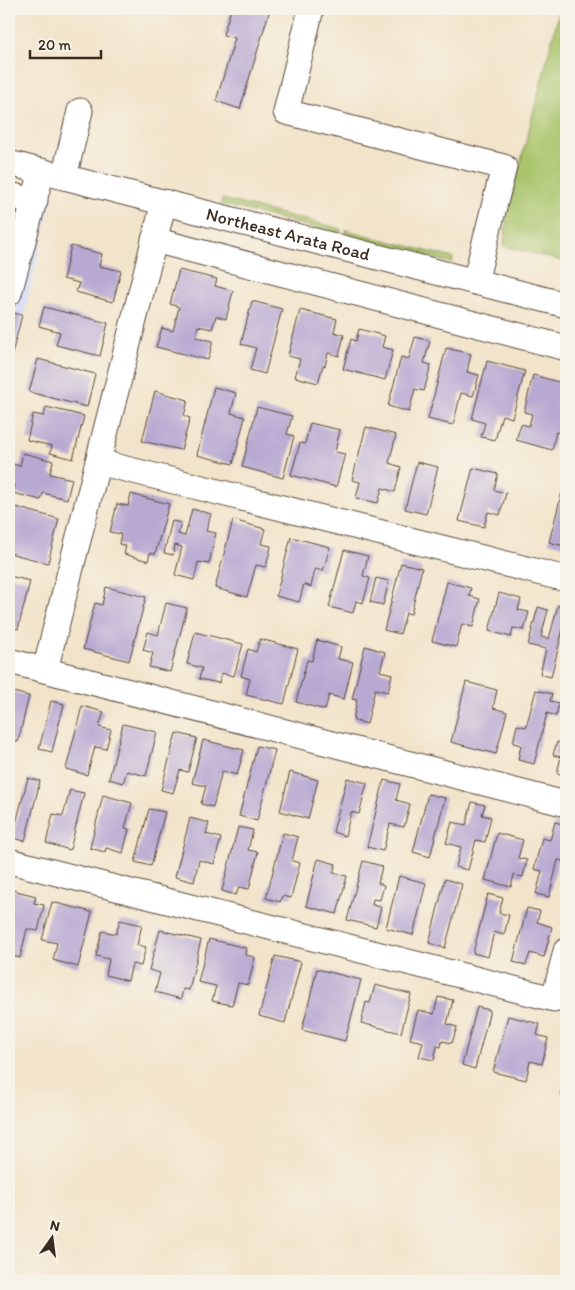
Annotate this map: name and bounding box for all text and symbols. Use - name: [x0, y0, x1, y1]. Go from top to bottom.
- scale bar: [30, 28, 101, 60]
- text: 20 m: [38, 36, 72, 54]
- street label: Northeast Arata Road: [204, 203, 373, 266]
- north arrow: [28, 1212, 78, 1262]
- text: N: [48, 1216, 62, 1235]

